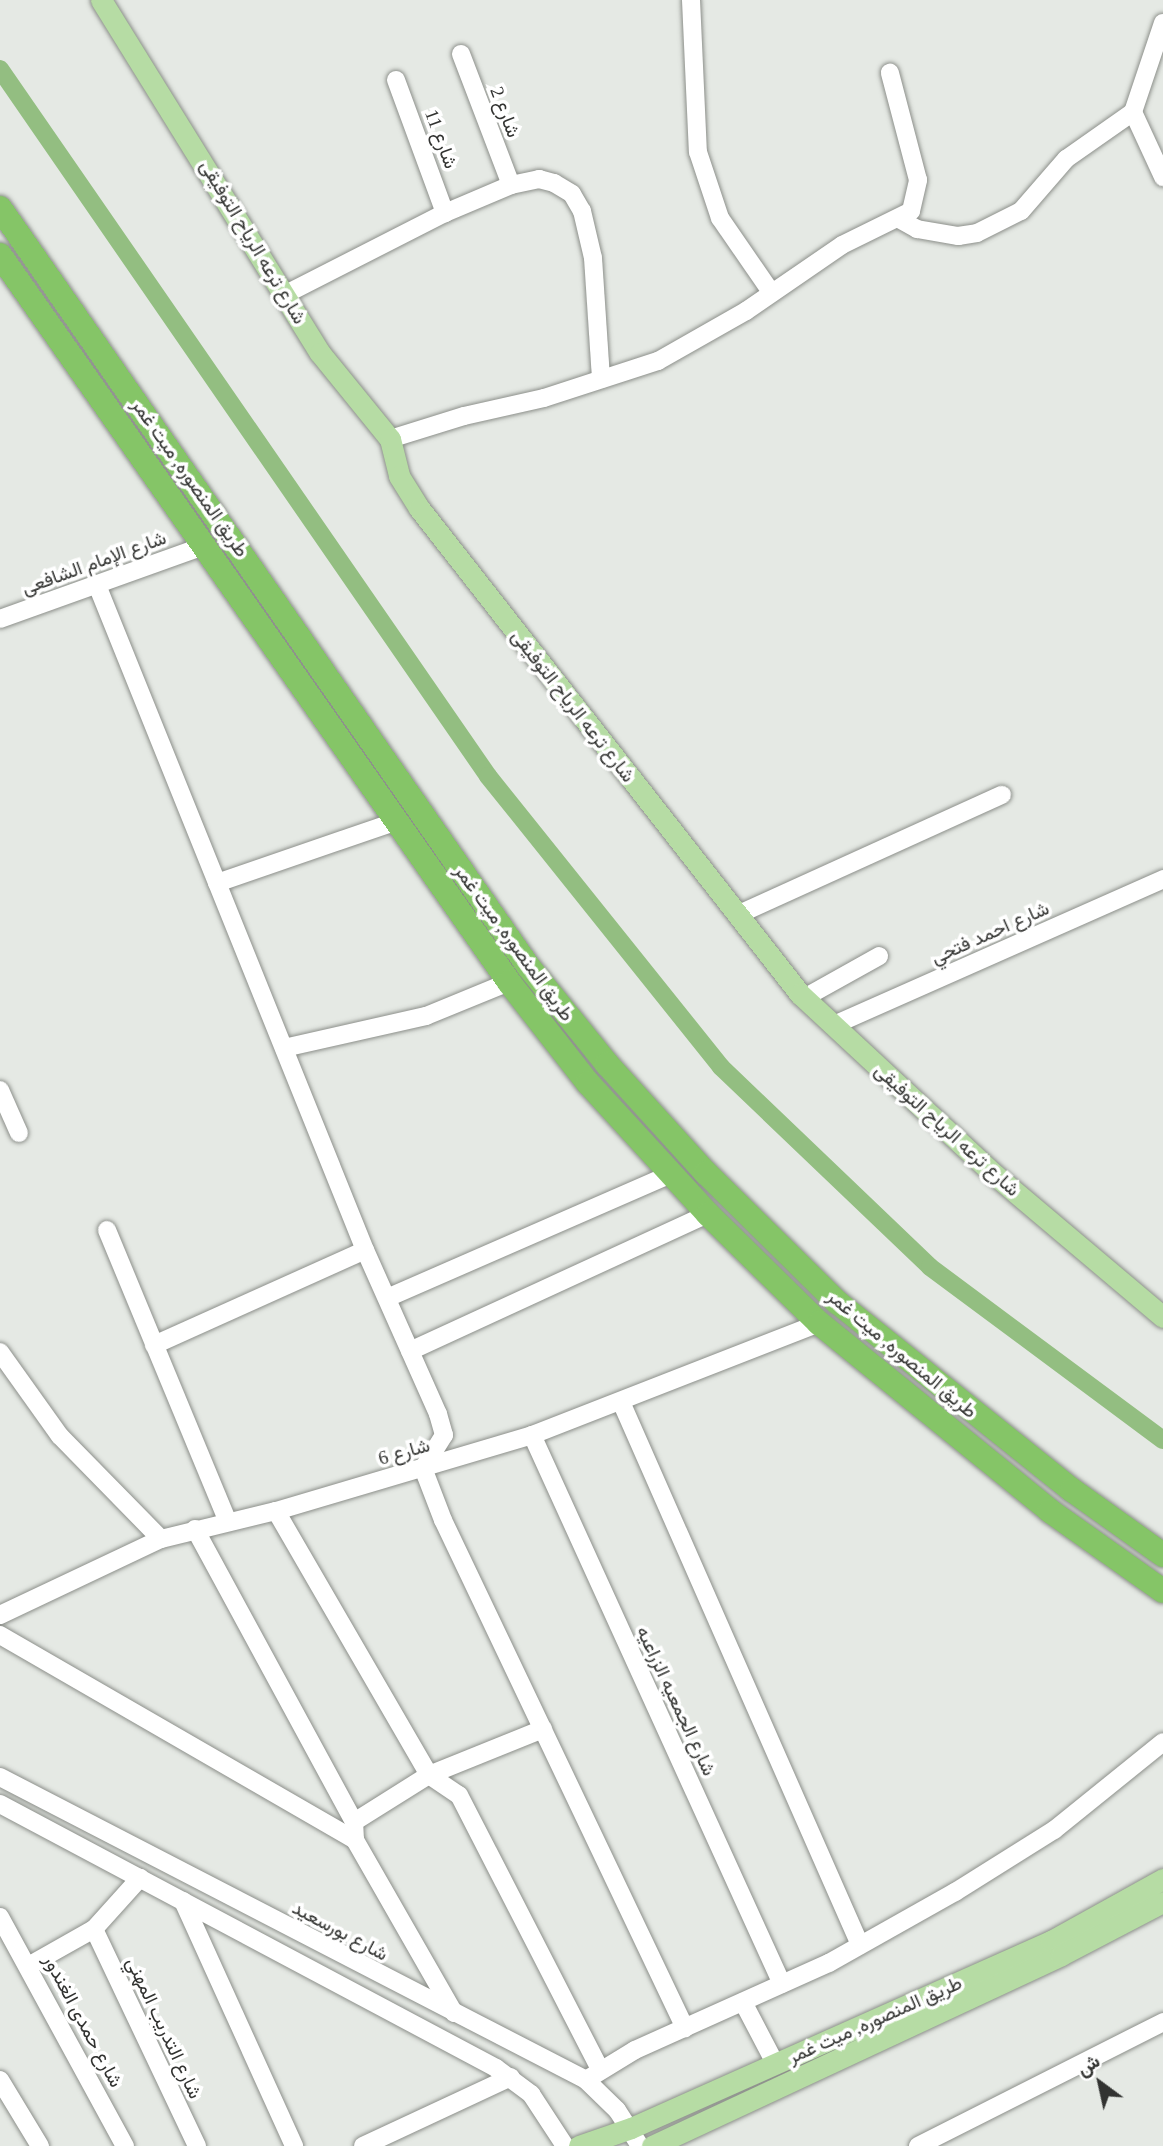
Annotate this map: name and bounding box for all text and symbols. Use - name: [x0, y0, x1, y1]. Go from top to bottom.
- street label: شارع 2: [485, 83, 525, 141]
- street label: شارع 11: [420, 106, 462, 172]
- street label: شارع ترعه الرياح التوفيقى: [195, 156, 311, 328]
- street label: طريق المنصوره, ميت غمر: [127, 394, 253, 562]
- street label: شارع الإمام الشافعى: [19, 526, 169, 600]
- street label: شارع ترعه الرياح التوفيقى: [506, 625, 640, 787]
- street label: طريق المنصوره, ميت غمر: [450, 860, 578, 1026]
- street label: شارع احمد فتحي: [928, 897, 1052, 969]
- street label: شارع ترعه الرياح التوفيقى: [870, 1059, 1024, 1201]
- street label: طريق المنصوره, ميت غمر: [823, 1285, 981, 1423]
- street label: شارع 6: [376, 1434, 432, 1470]
- street label: شارع الجمعيه الزراعيه: [631, 1623, 721, 1779]
- street label: شارع بورسعيد: [288, 1896, 392, 1966]
- street label: شارع حمدى الغندور: [38, 1951, 128, 2091]
- street label: شارع التدريب المهني: [121, 1954, 207, 2102]
- street label: طريق المنصوره, ميت غمر: [785, 1971, 965, 2069]
- north arrow: [1065, 2048, 1135, 2118]
- text: ش: [1073, 2050, 1104, 2080]

